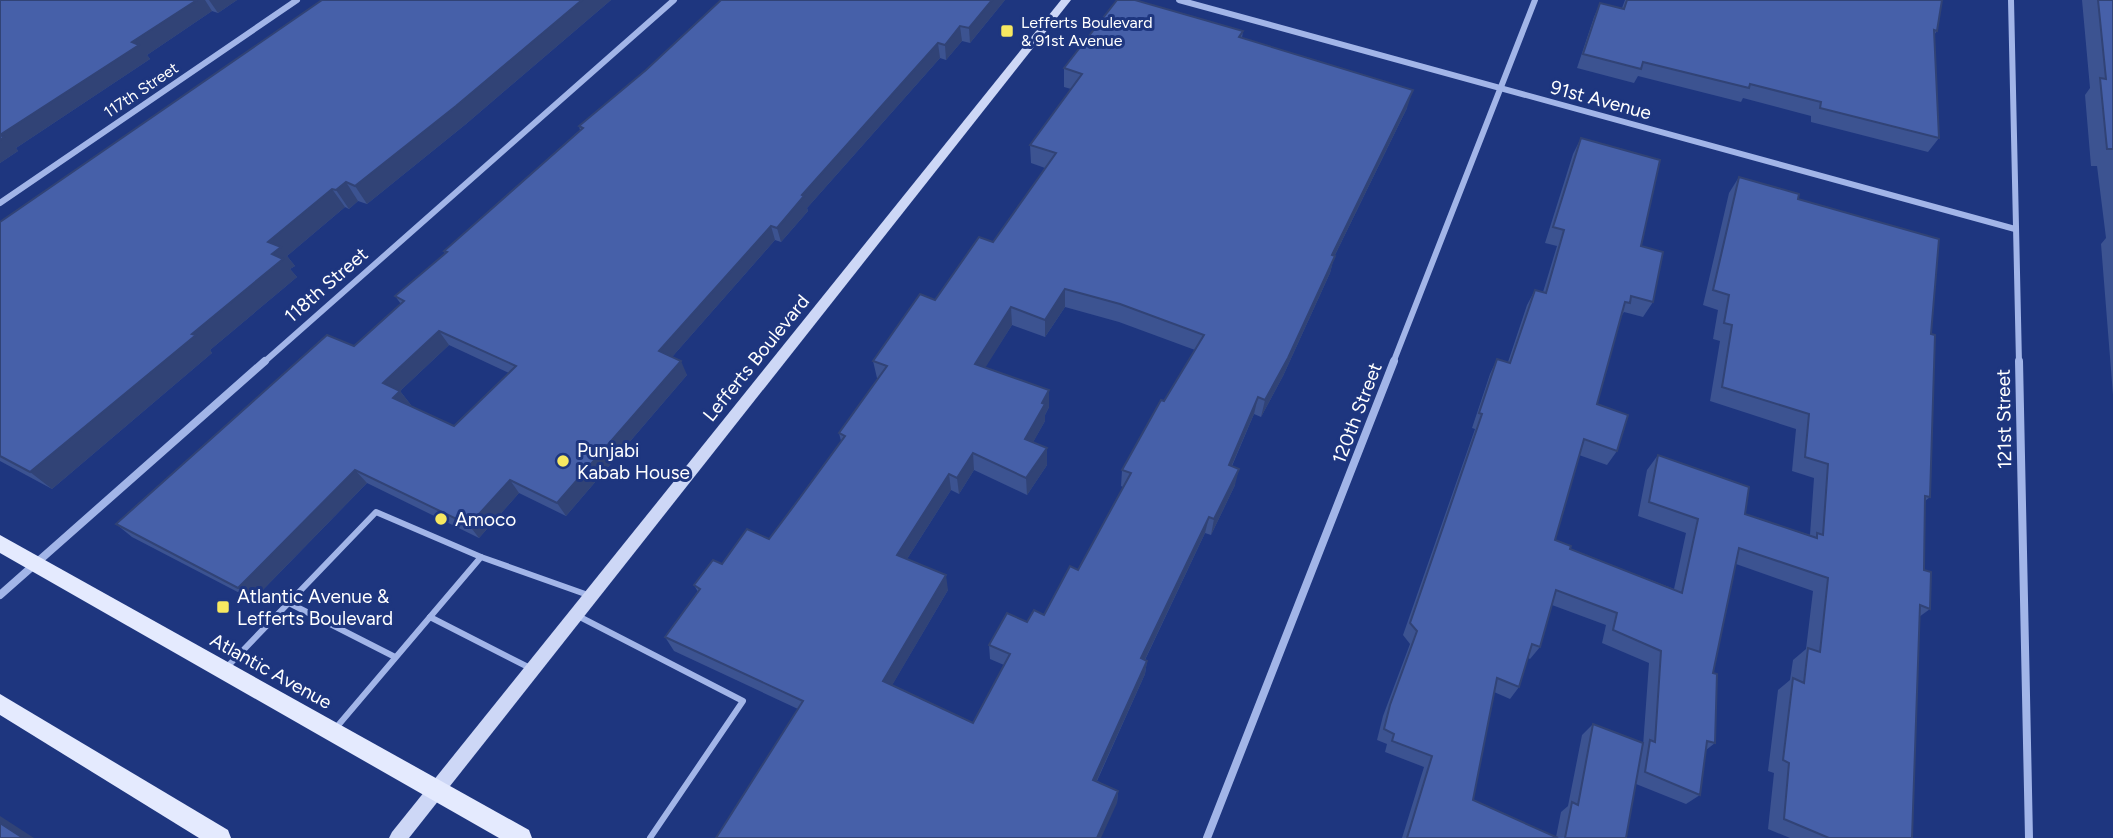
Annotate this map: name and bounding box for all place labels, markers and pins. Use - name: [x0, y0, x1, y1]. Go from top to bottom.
- place label: Lefferts Boulevard & 91st Avenue: [1021, 13, 1153, 50]
- marker: Lefferts Boulevard & 91st Avenue: [999, 23, 1015, 39]
- place label: Punjabi Kabab House: [577, 439, 690, 484]
- marker: Punjabi Kabab House: [555, 453, 571, 469]
- place label: Amoco: [455, 508, 516, 531]
- marker: Amoco: [433, 511, 449, 527]
- place label: Atlantic Avenue & Lefferts Boulevard: [237, 585, 393, 630]
- marker: Atlantic Avenue & Lefferts Boulevard: [215, 599, 231, 615]

